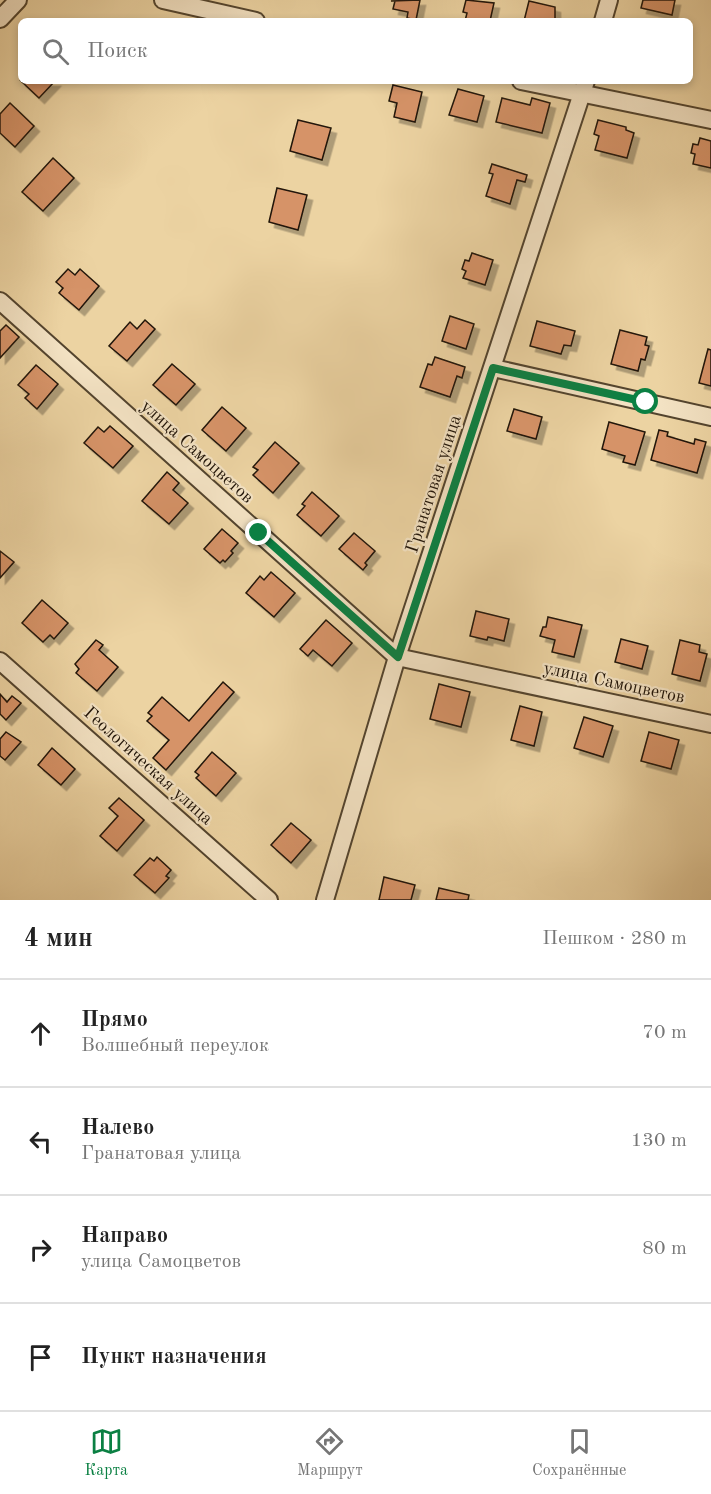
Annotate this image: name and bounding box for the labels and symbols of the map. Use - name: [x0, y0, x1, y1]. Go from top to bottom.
- route start: [632, 388, 658, 414]
- street label: улица Самоцветов: [137, 397, 257, 507]
- street label: Гранатовая улица: [403, 413, 465, 555]
- route end: [245, 519, 271, 545]
- street label: улица Самоцветов: [542, 659, 686, 707]
- street label: Геологическая улица: [80, 704, 216, 829]

